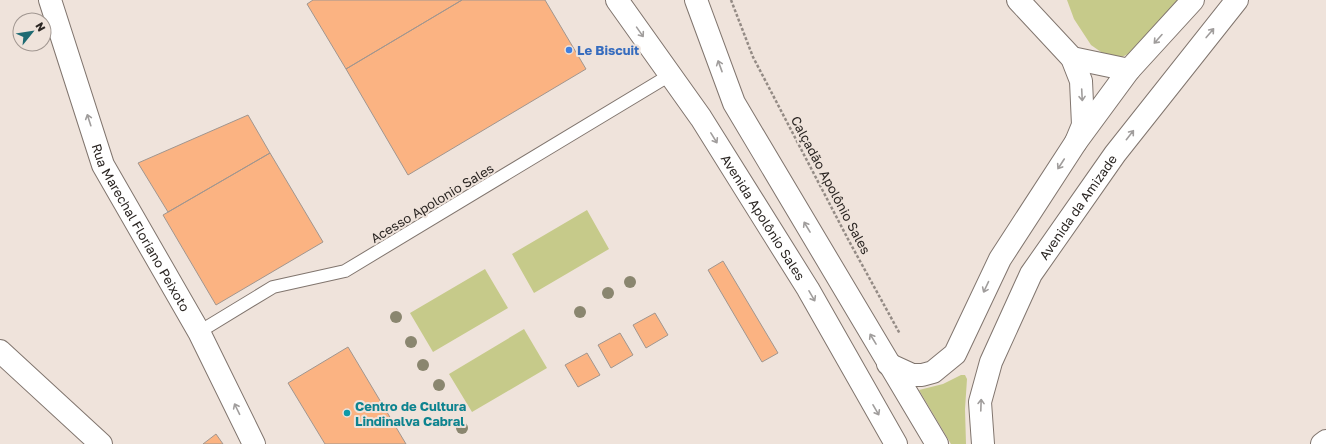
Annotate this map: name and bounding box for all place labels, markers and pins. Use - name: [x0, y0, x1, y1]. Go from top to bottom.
- place label: Le Biscuit: [577, 42, 639, 58]
- marker: Le Biscuit: [564, 45, 574, 55]
- place label: Centro de Cultura Lindinalva Cabral: [355, 398, 467, 429]
- marker: Centro de Cultura Lindinalva Cabral: [342, 408, 352, 418]

